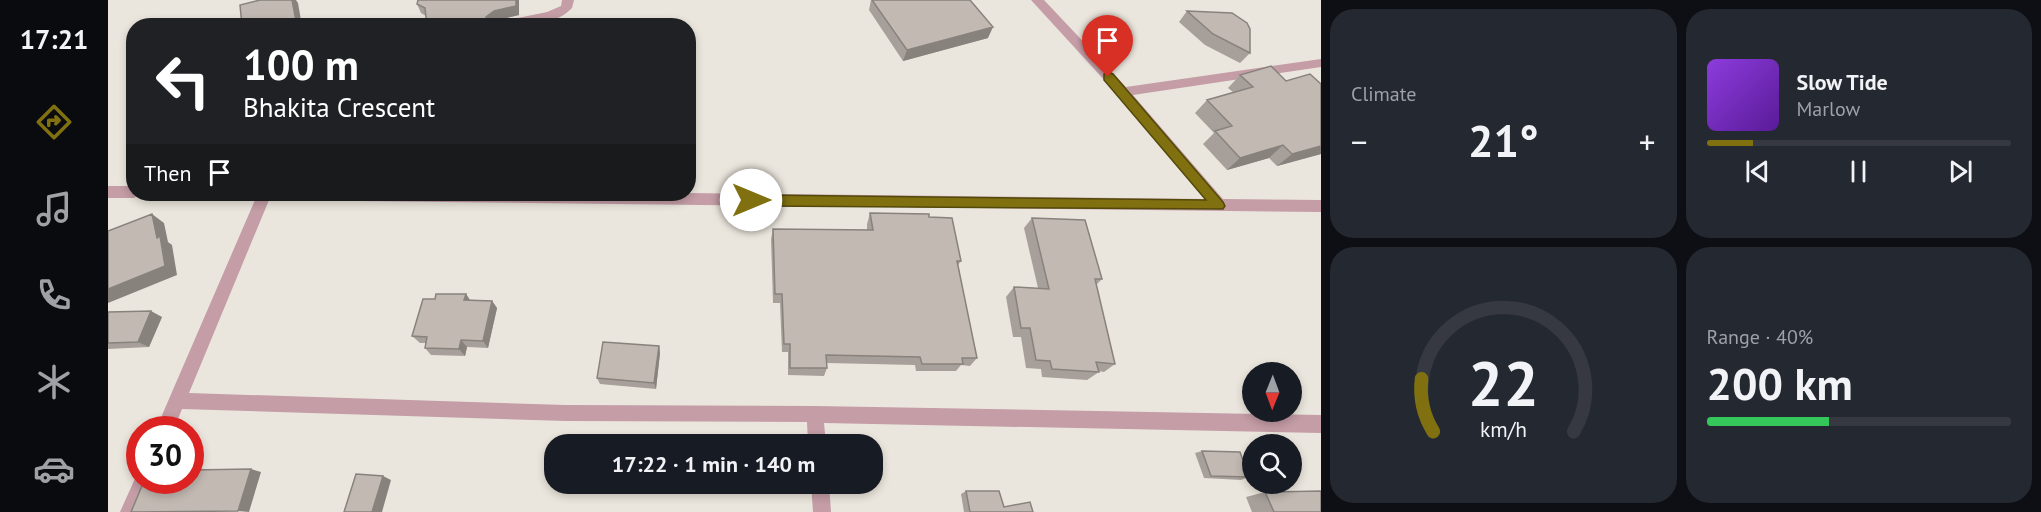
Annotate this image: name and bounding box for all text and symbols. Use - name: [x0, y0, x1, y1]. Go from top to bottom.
- pin: [1082, 15, 1133, 77]
- text: 17:21: [20, 22, 88, 56]
- icon: arrive: [1091, 24, 1124, 57]
- text: 100 m: [243, 37, 359, 92]
- icon: left: [144, 42, 222, 120]
- text: Slow Tide: [1797, 68, 1888, 96]
- text: Climate: [1351, 81, 1417, 107]
- text: Bhakita Crescent: [243, 90, 435, 124]
- text: Marlow: [1797, 96, 1860, 122]
- icon: directions: [33, 101, 75, 143]
- text: 21°: [1468, 111, 1539, 169]
- text: −: [1351, 120, 1368, 163]
- text: +: [1639, 120, 1655, 163]
- icon: previous: [1741, 155, 1774, 188]
- icon: pause: [1842, 155, 1875, 188]
- icon: next: [1944, 155, 1977, 188]
- icon: arrive: [203, 156, 236, 189]
- text: Then: [144, 159, 191, 187]
- position arrow: [719, 168, 783, 232]
- icon: music: [33, 188, 75, 230]
- icon: phone: [33, 274, 75, 316]
- text: Range · 40%: [1707, 324, 1813, 350]
- text: 22: [1468, 342, 1539, 423]
- text: 200 km: [1707, 354, 1853, 412]
- icon: climate: [33, 361, 75, 403]
- north arrow: [1242, 362, 1302, 422]
- map controls: [1242, 362, 1302, 494]
- text: km/h: [1480, 415, 1527, 443]
- speed limit sign: 30: [126, 416, 204, 494]
- button: search: [1242, 434, 1302, 494]
- icon: car: [33, 448, 75, 490]
- text: 17:22 · 1 min · 140 m: [612, 450, 815, 478]

